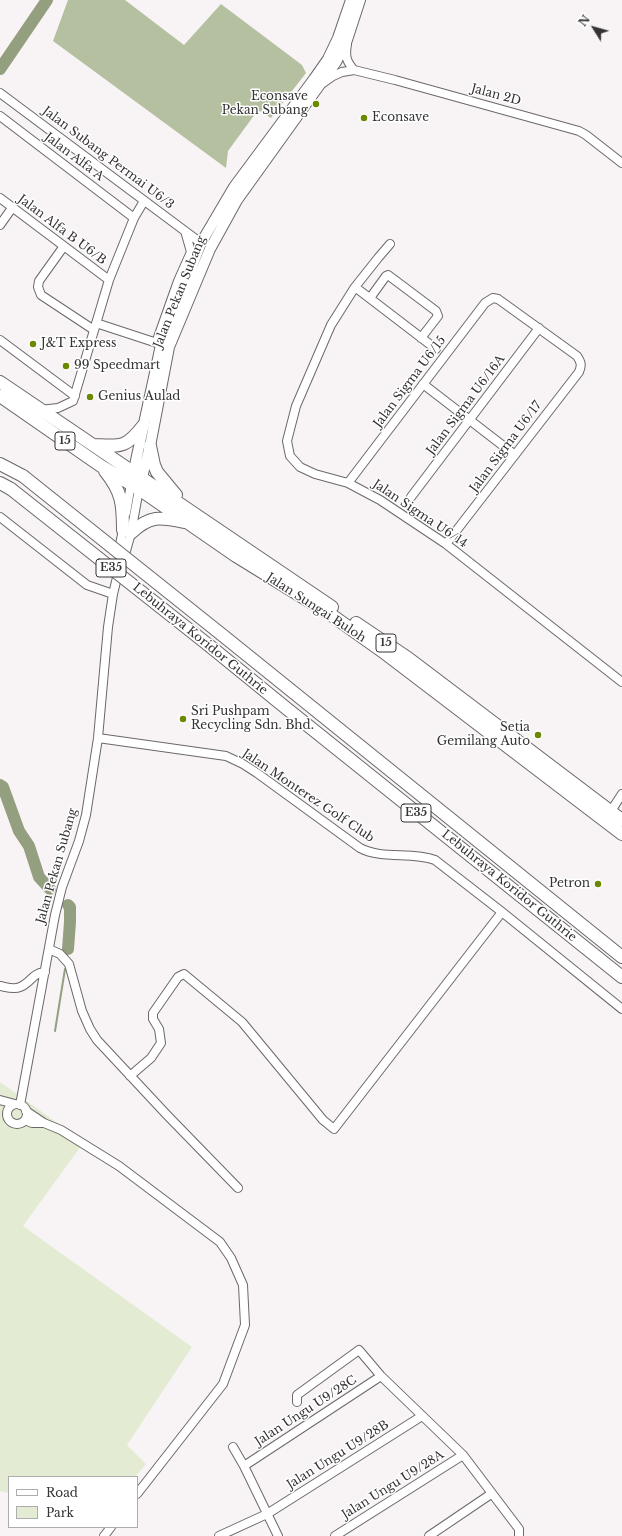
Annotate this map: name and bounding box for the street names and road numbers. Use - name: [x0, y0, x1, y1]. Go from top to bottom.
- street label: Jalan 2D: [469, 81, 523, 109]
- street label: Jalan Subang Permai U6/3: [39, 104, 177, 212]
- street label: Jalan Alfa A: [41, 130, 107, 184]
- street label: Jalan Alfa B U6/B: [15, 192, 109, 268]
- street label: Jalan Pekan Subang: [151, 234, 209, 350]
- street label: Jalan Sigma U6/15: [371, 333, 449, 431]
- street label: Jalan Sigma U6/16A: [424, 352, 508, 458]
- street label: Jalan Sigma U6/17: [467, 399, 545, 495]
- road number: 15: [55, 432, 75, 450]
- street label: Jalan Sigma U6/14: [370, 477, 470, 551]
- road number: E35: [96, 559, 126, 577]
- street label: Jalan Sungai Buloh: [263, 570, 369, 646]
- street label: Lebuhraya Koridor Guthrie: [130, 580, 270, 698]
- road number: 15: [376, 634, 396, 652]
- street label: Jalan Monterez Golf Club: [239, 746, 377, 846]
- road number: E35: [401, 804, 431, 822]
- street label: Jalan Pekan Subang: [34, 807, 80, 925]
- street label: Lebuhraya Koridor Guthrie: [439, 827, 579, 945]
- street label: Jalan Ungu U9/28C: [253, 1373, 359, 1449]
- street label: Jalan Ungu U9/28B: [284, 1418, 392, 1492]
- street label: Jalan Ungu U9/28A: [339, 1448, 447, 1522]

